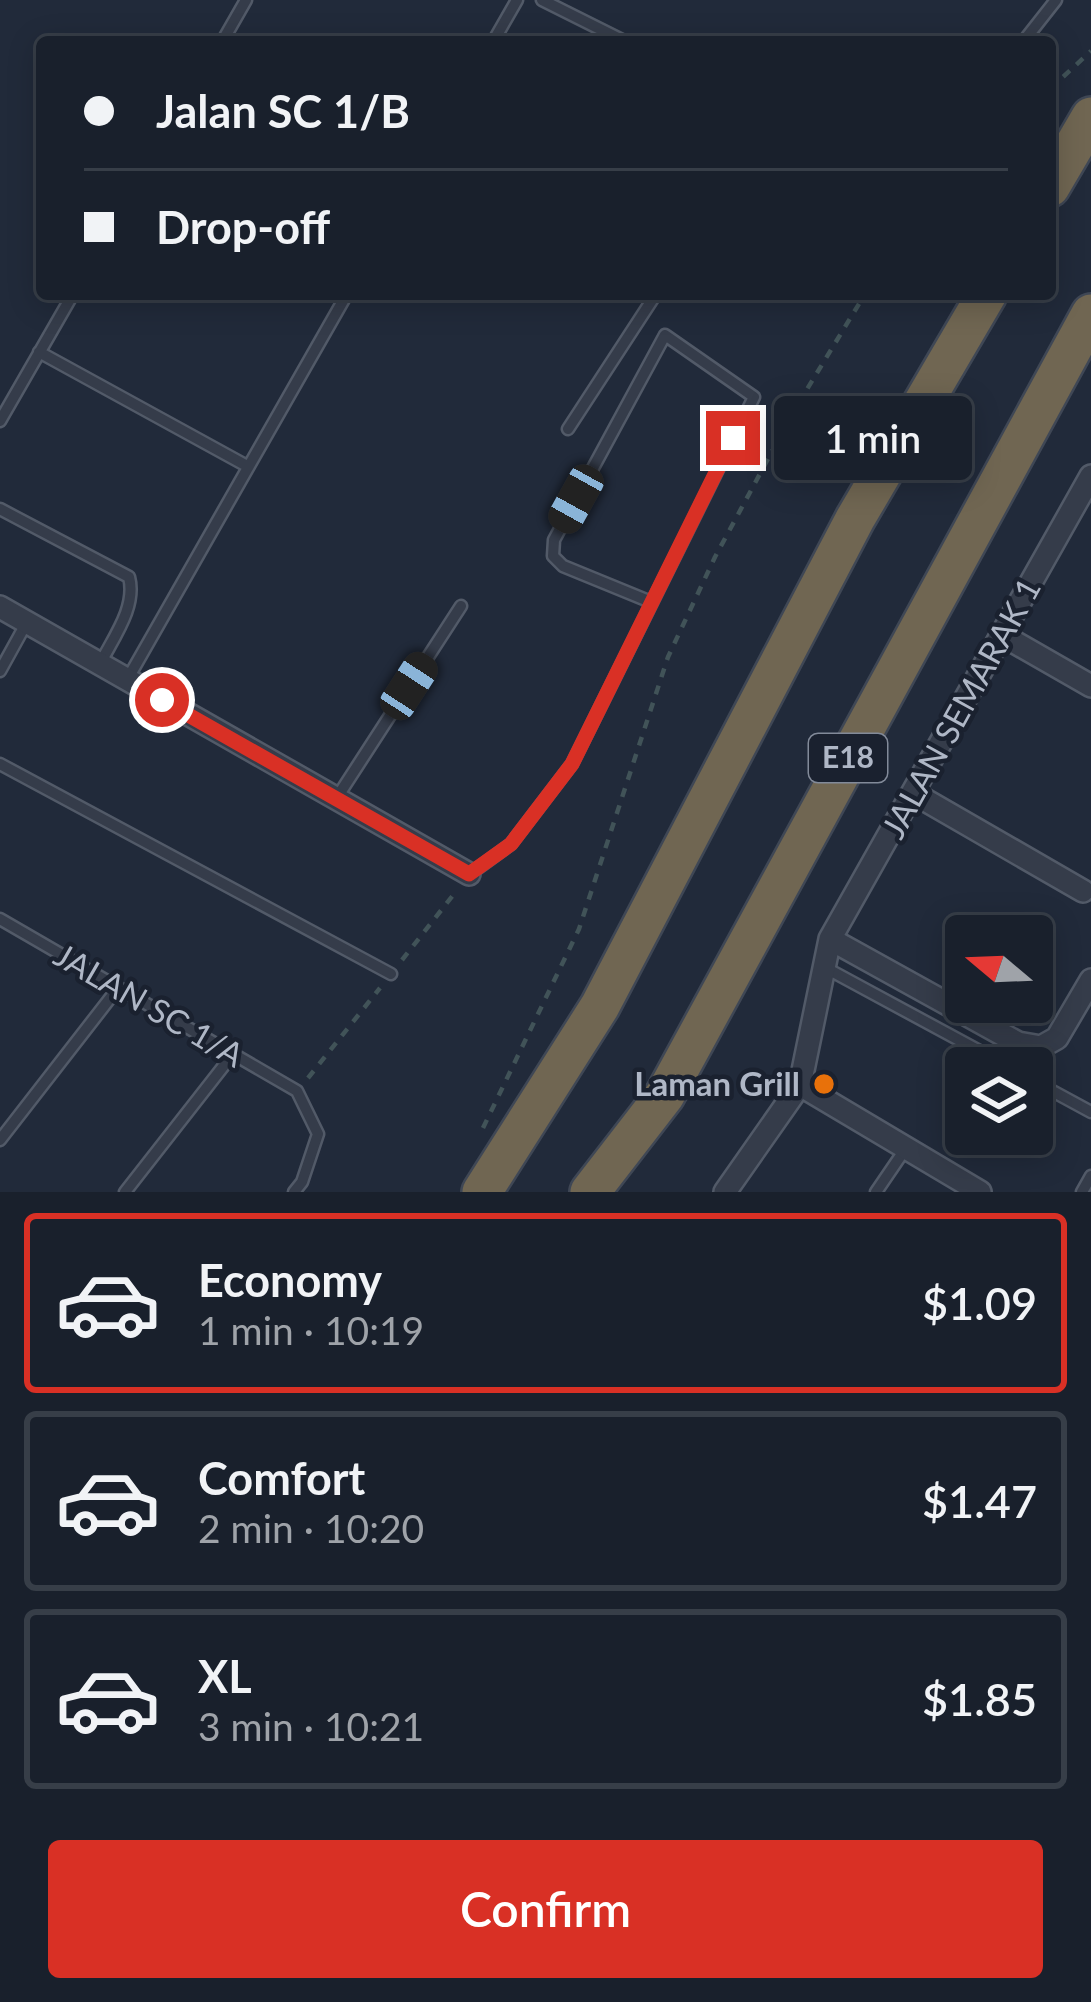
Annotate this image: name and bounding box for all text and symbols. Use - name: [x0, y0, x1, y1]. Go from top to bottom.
- text: Jalan SC 1/B: [156, 84, 410, 138]
- text: Drop-off: [156, 200, 330, 254]
- callout: 1 min: [775, 396, 973, 480]
- route end: [706, 411, 760, 465]
- text: 1 min: [825, 415, 921, 461]
- car: [543, 459, 609, 539]
- street label: JALAN SEMARAK 1: [872, 570, 1048, 845]
- car: [374, 646, 444, 726]
- route start: [135, 673, 189, 727]
- road number: E18: [809, 734, 887, 782]
- north arrow: [945, 915, 1053, 1023]
- map controls: [945, 915, 1053, 1155]
- street label: JALAN SC 1/A: [48, 934, 252, 1075]
- button: layers: [945, 1047, 1053, 1155]
- place label: Laman Grill: [634, 1063, 800, 1103]
- marker: Laman Grill: [811, 1071, 837, 1097]
- icon: car: [54, 1249, 162, 1357]
- text: Economy: [198, 1253, 382, 1307]
- text: $1.09: [922, 1276, 1037, 1330]
- text: 1 min · 10:19: [198, 1307, 424, 1353]
- icon: car: [54, 1447, 162, 1555]
- text: Comfort: [198, 1451, 365, 1505]
- text: $1.47: [922, 1474, 1037, 1528]
- text: 2 min · 10:20: [198, 1505, 424, 1551]
- icon: car: [54, 1645, 162, 1753]
- text: XL: [198, 1649, 252, 1703]
- text: $1.85: [922, 1672, 1037, 1726]
- text: 3 min · 10:21: [198, 1703, 424, 1749]
- button: Confirm: [48, 1840, 1043, 1978]

